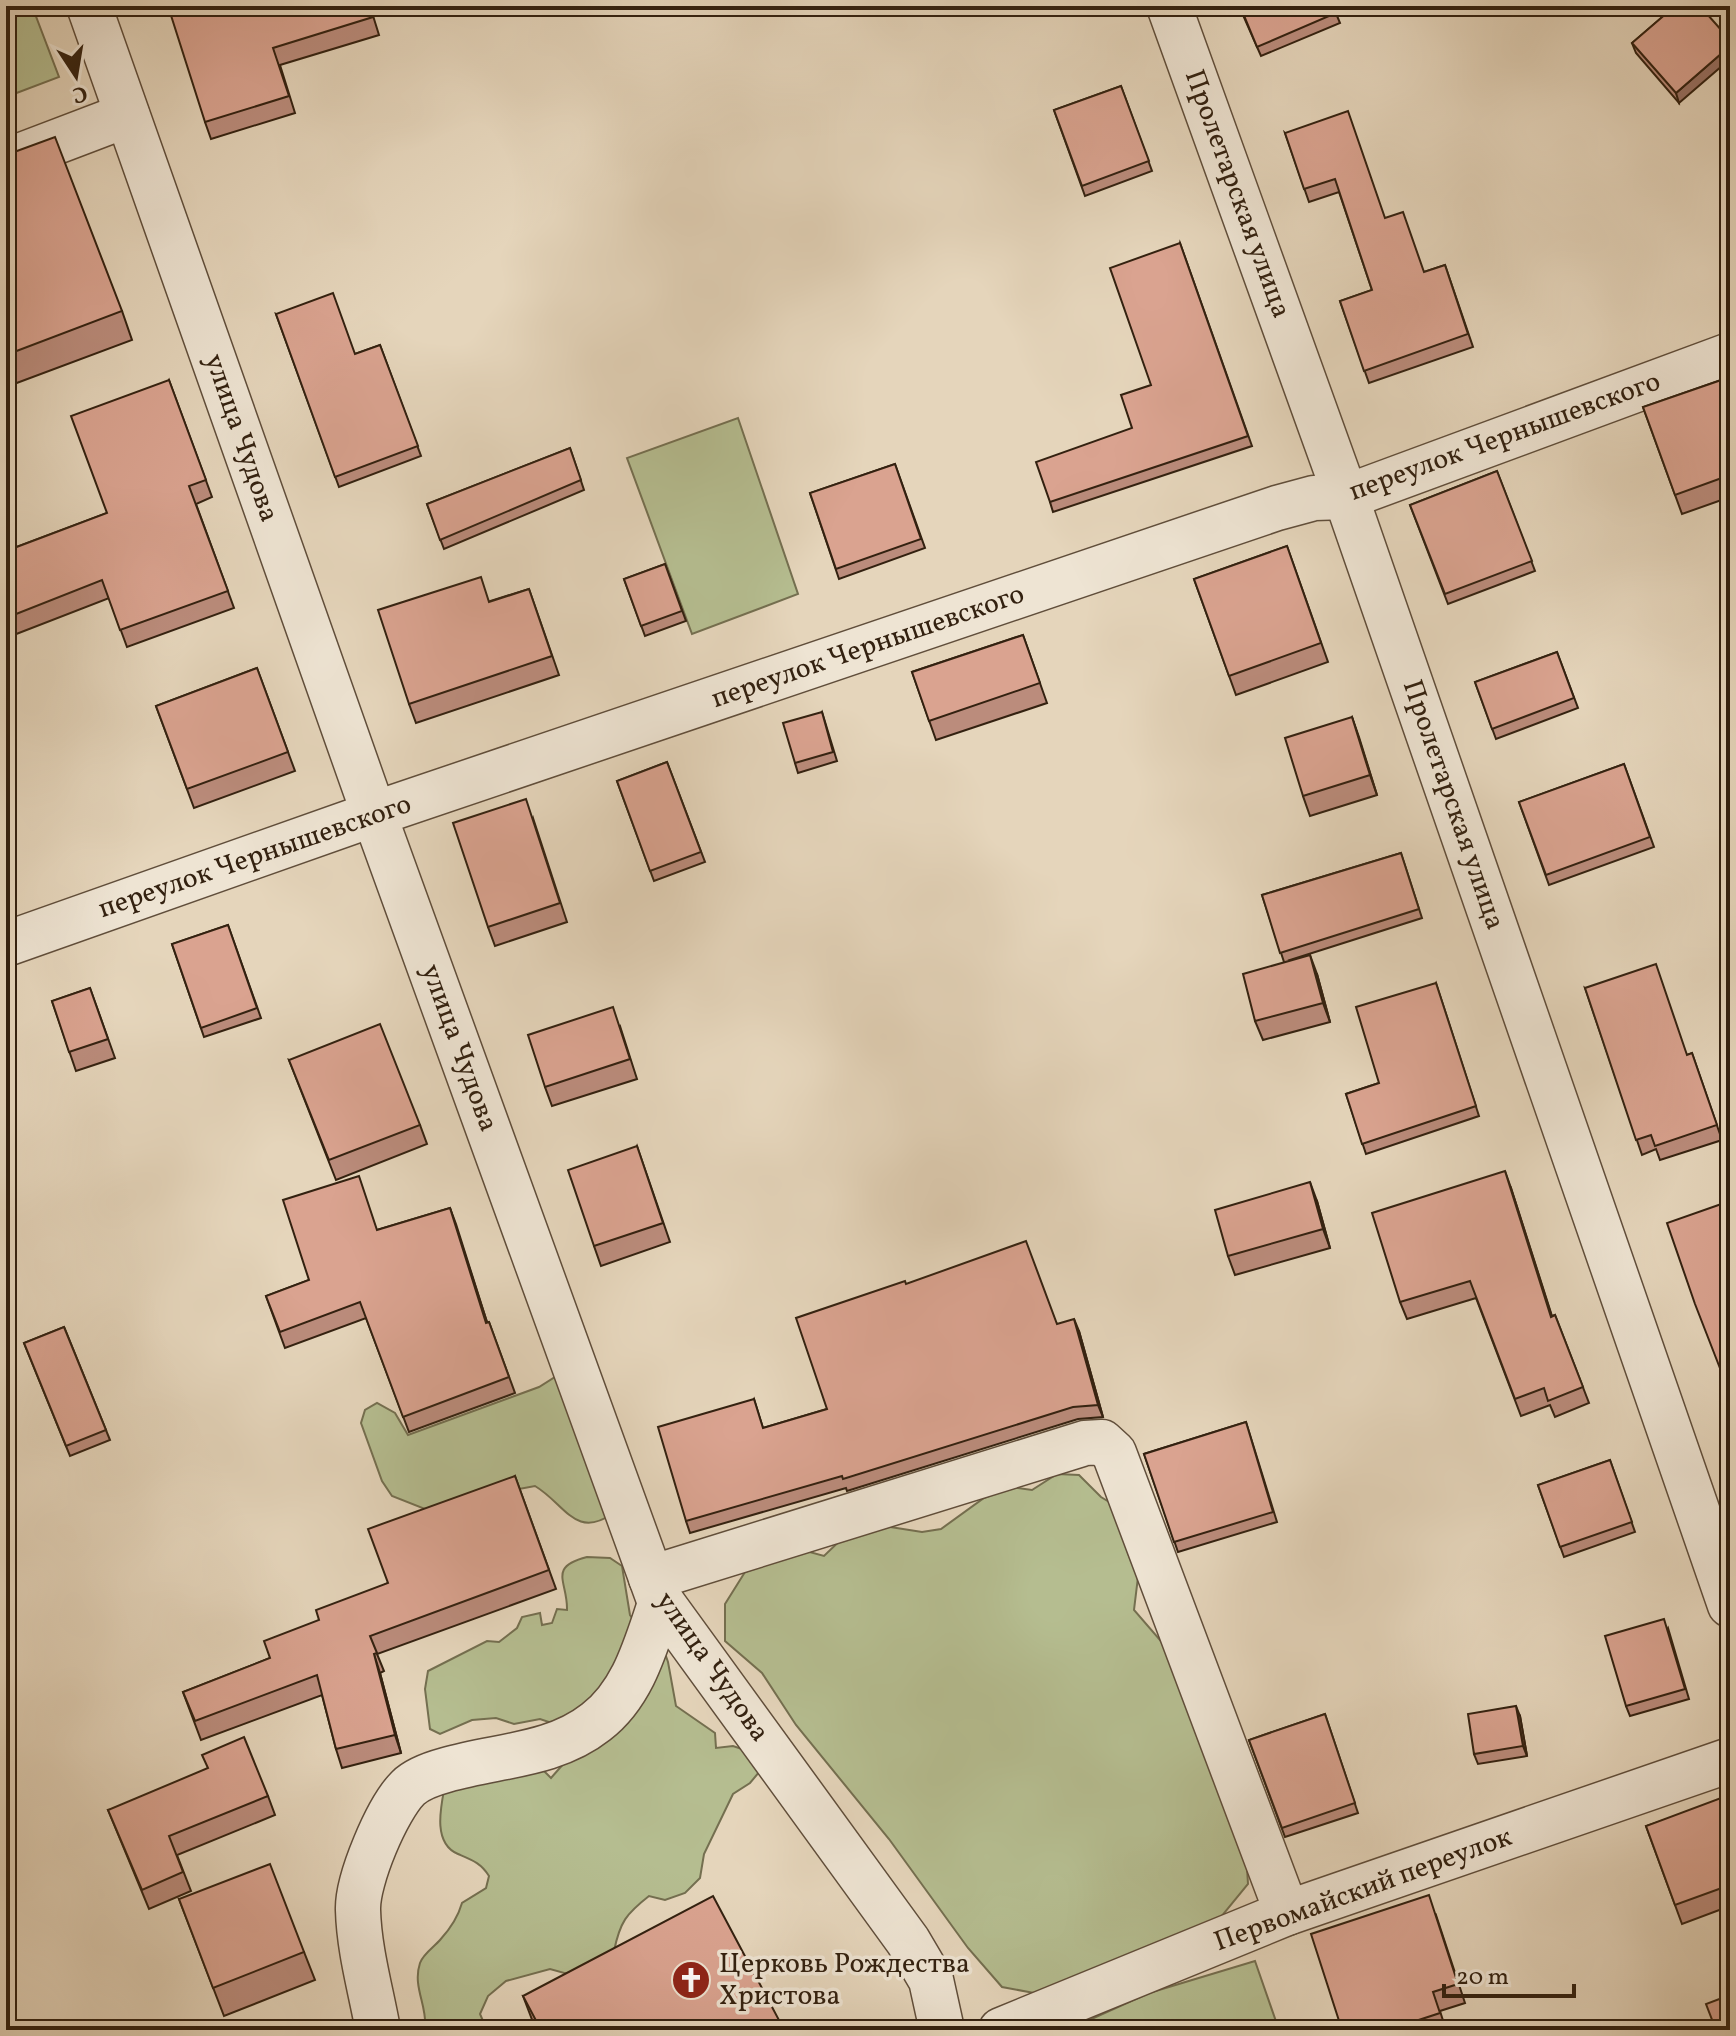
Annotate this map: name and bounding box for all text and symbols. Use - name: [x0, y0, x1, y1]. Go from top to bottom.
- north arrow: [36, 36, 116, 116]
- street label: Пролетарская улица: [1174, 64, 1300, 324]
- text: С: [69, 76, 90, 110]
- street label: улица Чудова: [194, 349, 288, 527]
- street label: переулок Чернышевского: [1344, 362, 1666, 512]
- street label: переулок Чернышевского: [706, 575, 1030, 719]
- street label: Пролетарская улица: [1392, 675, 1514, 935]
- street label: переулок Чернышевского: [93, 785, 417, 929]
- street label: улица Чудова: [411, 959, 507, 1137]
- street label: улица Чудова: [646, 1584, 778, 1750]
- street label: Первомайский переулок: [1209, 1818, 1517, 1962]
- place label: Церковь Рождества Христова: [719, 1945, 970, 2016]
- scale bar: [1444, 1948, 1574, 1998]
- church icon: Церковь Рождества Христова: [670, 1959, 712, 2001]
- text: 20 m: [1456, 1961, 1509, 1995]

